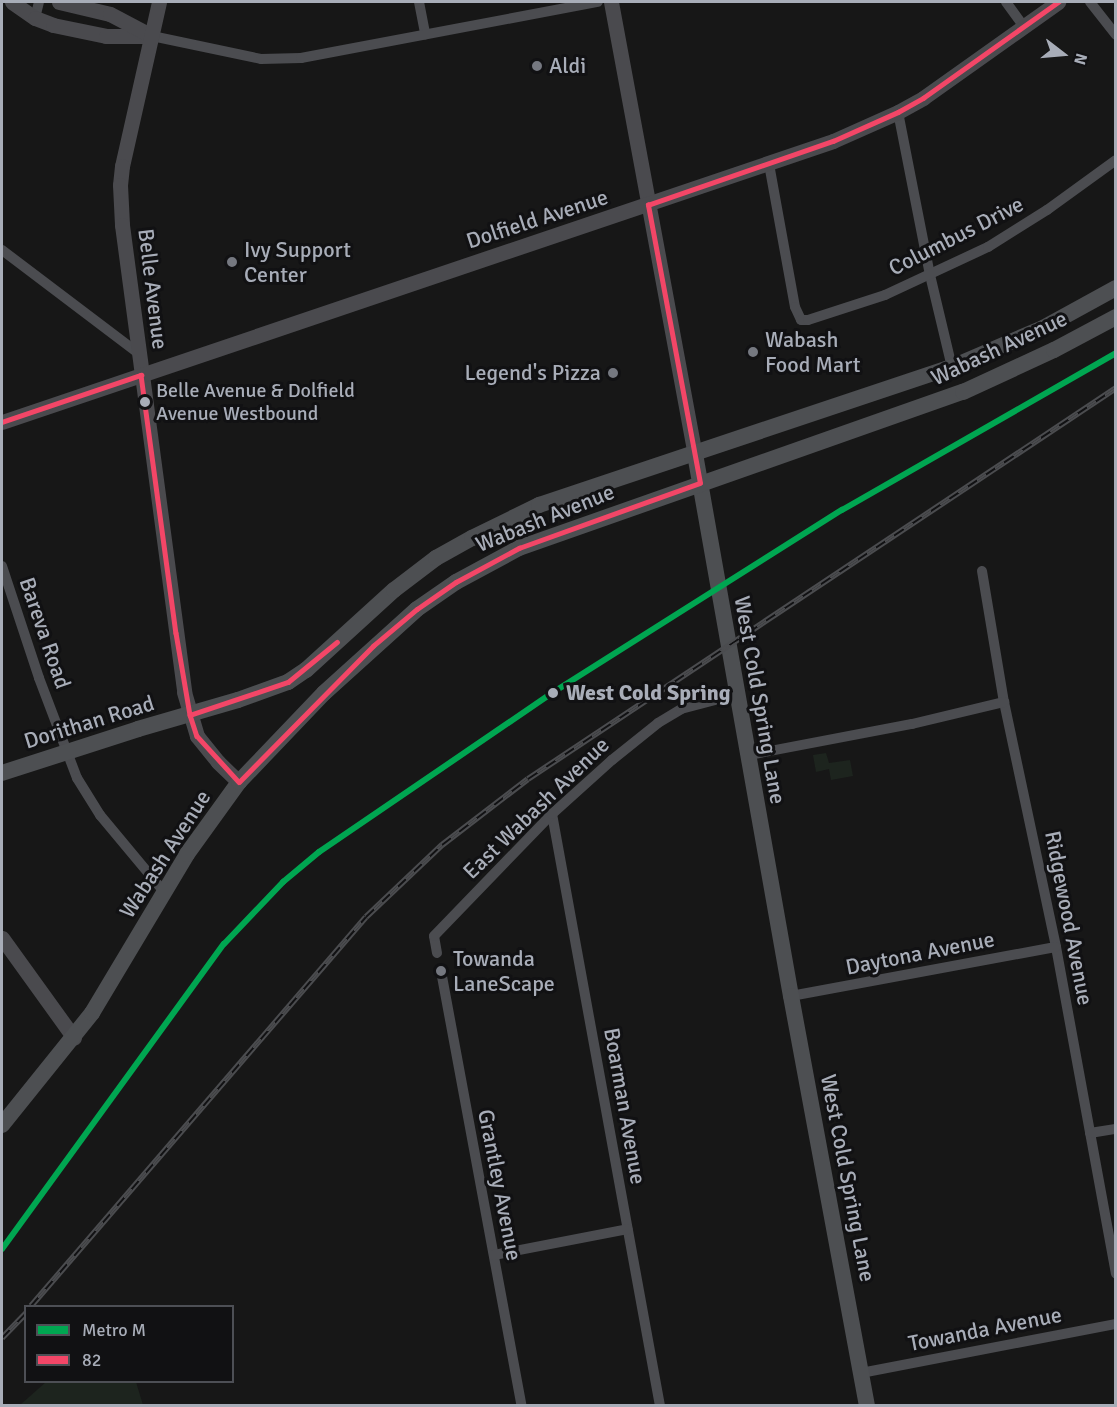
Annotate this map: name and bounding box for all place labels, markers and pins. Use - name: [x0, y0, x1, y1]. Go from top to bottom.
- place label: Aldi: [549, 53, 586, 79]
- marker: Aldi: [530, 59, 544, 73]
- place label: Ivy Support Center: [244, 236, 351, 288]
- marker: Ivy Support Center: [225, 255, 239, 269]
- place label: Wabash Food Mart: [765, 326, 860, 378]
- marker: Wabash Food Mart: [746, 345, 760, 359]
- place label: Legend's Pizza: [465, 360, 601, 386]
- marker: Legend's Pizza: [606, 366, 620, 380]
- place label: Belle Avenue & Dolfield Avenue Westbound: [156, 378, 355, 425]
- marker: Belle Avenue & Dolfield Avenue Westbound: [139, 396, 151, 408]
- place label: West Cold Spring: [566, 680, 731, 706]
- marker: West Cold Spring: [544, 684, 562, 702]
- place label: Towanda LaneScape: [453, 945, 555, 996]
- marker: Towanda LaneScape: [434, 964, 448, 978]

